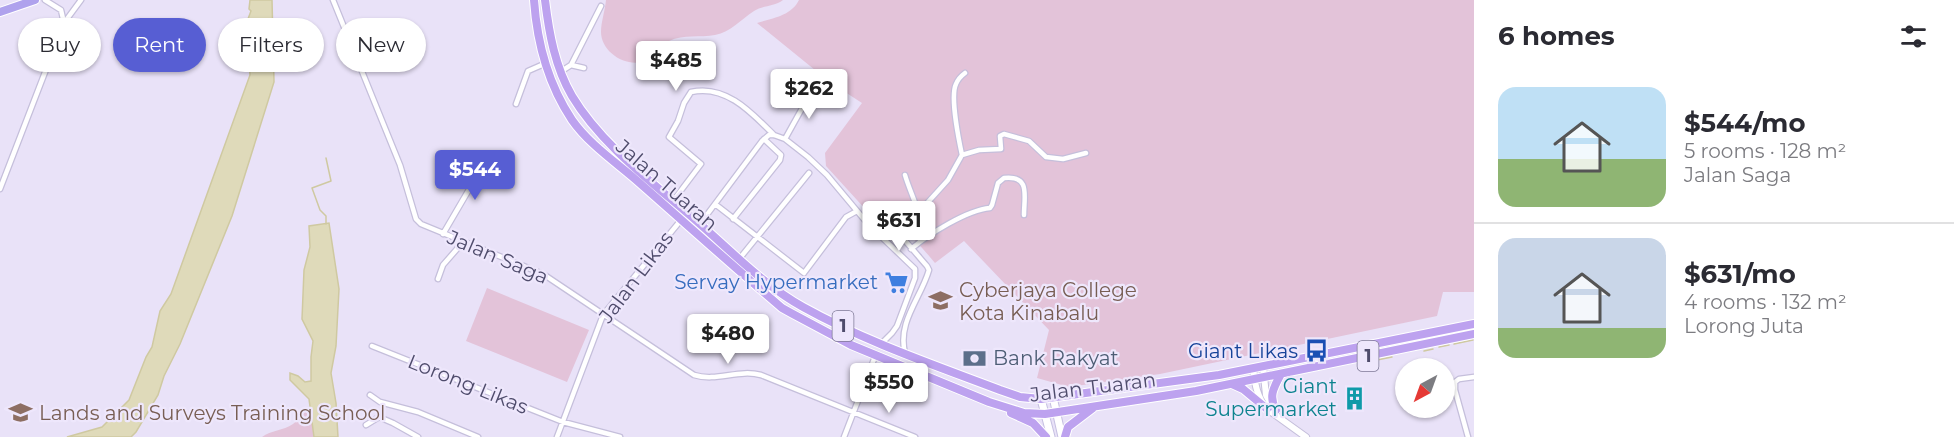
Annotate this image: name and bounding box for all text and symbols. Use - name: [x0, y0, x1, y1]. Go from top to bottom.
- chip: Buy: [18, 18, 101, 72]
- chip: Rent: [113, 18, 206, 72]
- chip: Filters: [218, 18, 324, 72]
- chip: New: [336, 18, 426, 72]
- text: 6 homes: [1498, 20, 1615, 52]
- icon: filters: [1897, 20, 1930, 53]
- pin: $485: [640, 41, 712, 92]
- text: $485: [650, 48, 702, 72]
- pin: $262: [773, 69, 845, 120]
- text: $262: [784, 76, 834, 100]
- text: $544/mo: [1684, 107, 1805, 139]
- icon: home: [1546, 111, 1618, 183]
- street label: Jalan Tuaran: [611, 134, 723, 236]
- text: 5 rooms · 128 m²: [1684, 139, 1846, 163]
- pin: $544: [439, 150, 511, 201]
- text: $544: [449, 157, 501, 181]
- text: Jalan Saga: [1684, 163, 1791, 187]
- pin: $631: [863, 201, 935, 252]
- text: $631: [876, 208, 922, 232]
- street label: Jalan Saga: [443, 225, 552, 289]
- street label: Jalan Likas: [593, 226, 678, 328]
- text: $631/mo: [1684, 258, 1796, 290]
- icon: home: [1546, 262, 1618, 334]
- supermarket icon: Servay Hypermarket: [883, 269, 909, 295]
- place label: Servay Hypermarket: [674, 270, 878, 294]
- place label: Cyberjaya College Kota Kinabalu: [959, 278, 1137, 325]
- school or university icon: Cyberjaya College Kota Kinabalu: [928, 288, 954, 314]
- text: 4 rooms · 132 m²: [1684, 290, 1847, 314]
- road number: 1: [832, 311, 854, 341]
- pin: $480: [692, 314, 764, 365]
- text: Lorong Juta: [1684, 314, 1804, 338]
- text: $480: [701, 321, 755, 345]
- bus stop icon: Giant Likas: [1303, 338, 1329, 364]
- place label: Giant Likas: [1188, 339, 1298, 363]
- road number: 1: [1358, 341, 1378, 371]
- bank icon: Bank Rakyat: [962, 345, 988, 371]
- place label: Bank Rakyat: [993, 346, 1119, 370]
- street label: Lorong Likas: [404, 349, 532, 419]
- north arrow: [1395, 358, 1455, 418]
- map controls: [1395, 358, 1455, 418]
- pin: $550: [853, 363, 925, 414]
- street label: Jalan Tuaran: [1028, 367, 1157, 407]
- text: $550: [864, 370, 914, 394]
- place label: Giant Supermarket: [1205, 374, 1337, 421]
- building icon: Giant Supermarket: [1342, 385, 1368, 411]
- school or university icon: Lands and Surveys Training School: [8, 400, 34, 426]
- place label: Lands and Surveys Training School: [39, 401, 385, 425]

